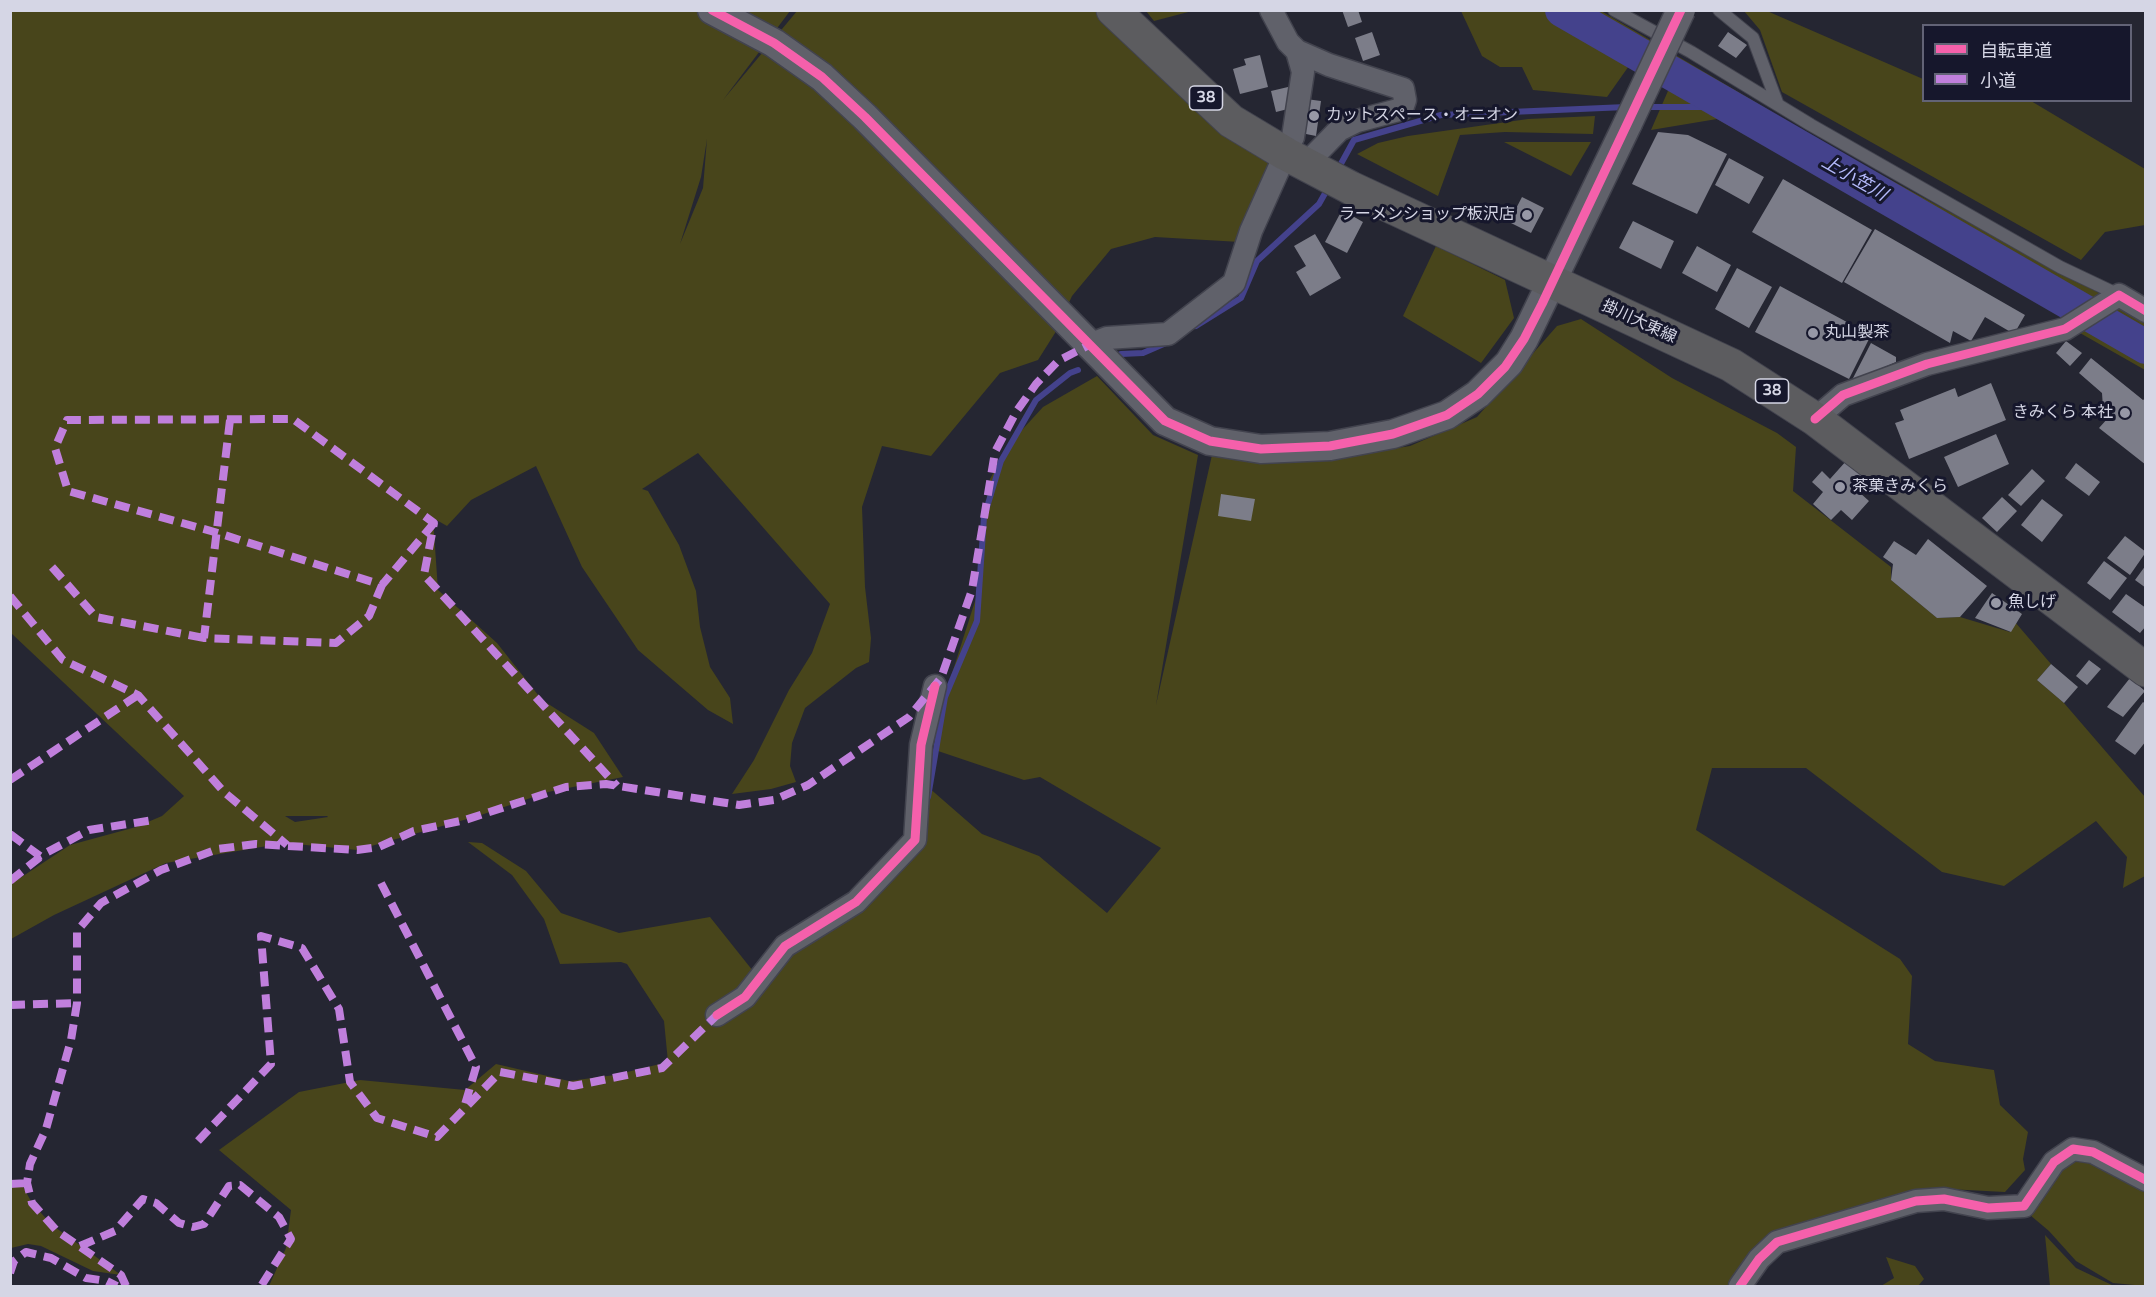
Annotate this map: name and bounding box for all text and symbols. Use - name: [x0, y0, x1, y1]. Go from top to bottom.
- legend: [1922, 24, 2132, 102]
- text: 自転車道: [1980, 40, 2052, 62]
- text: 小道: [1980, 70, 2016, 92]
- road number: 38: [1190, 86, 1222, 110]
- place label: カットスペース・オニオン: [1326, 106, 1518, 126]
- marker: カットスペース・オニオン: [1307, 109, 1321, 123]
- water label: 上小笠川: [1817, 152, 1891, 206]
- place label: ラーメンショップ板沢店: [1339, 205, 1515, 225]
- marker: ラーメンショップ板沢店: [1520, 208, 1534, 222]
- street label: 掛川大東線: [1599, 296, 1679, 348]
- place label: 丸山製茶: [1825, 323, 1889, 343]
- marker: 丸山製茶: [1806, 326, 1820, 340]
- road number: 38: [1756, 379, 1788, 403]
- place label: きみくら 本社: [2013, 403, 2113, 423]
- marker: きみくら 本社: [2118, 406, 2132, 420]
- place label: 茶菓きみくら: [1852, 477, 1948, 497]
- marker: 茶菓きみくら: [1833, 480, 1847, 494]
- place label: 魚しげ: [2008, 593, 2056, 613]
- marker: 魚しげ: [1989, 596, 2003, 610]

